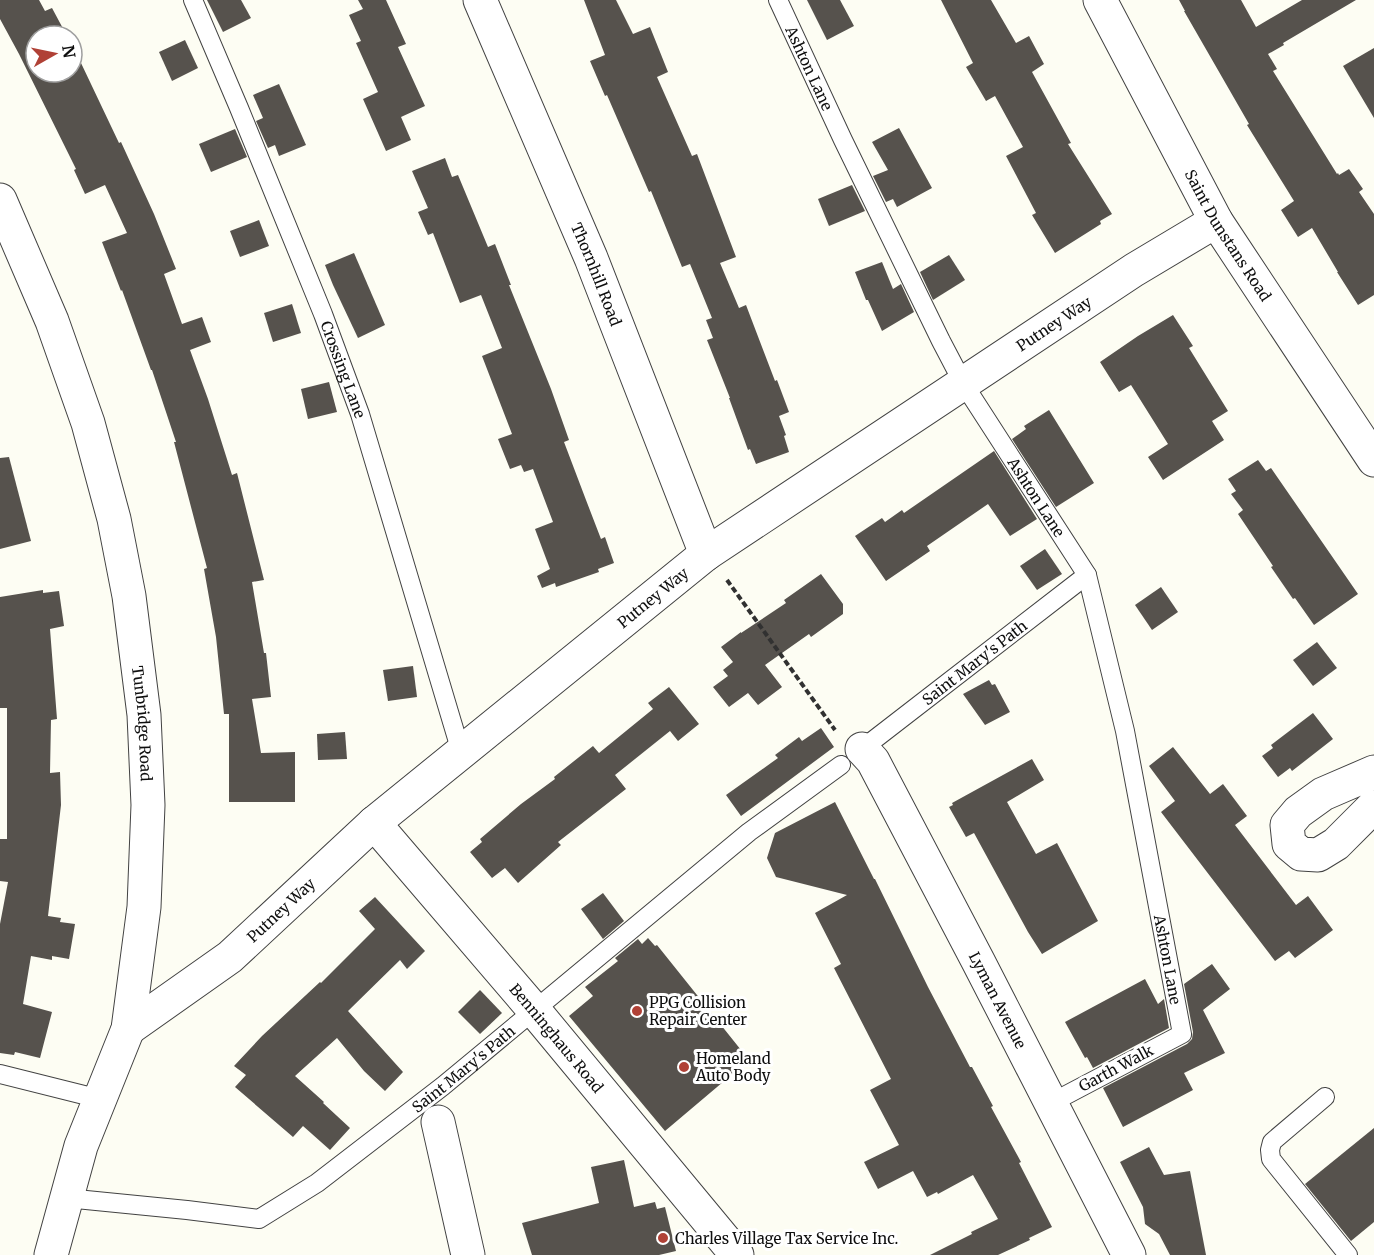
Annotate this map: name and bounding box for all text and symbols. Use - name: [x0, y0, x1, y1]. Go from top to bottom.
- street label: Ashton Lane: [781, 22, 837, 113]
- north arrow: [24, 24, 84, 84]
- text: N: [58, 44, 80, 60]
- street label: Saint Dunstans Road: [1181, 166, 1276, 304]
- street label: Thornhill Road: [567, 220, 626, 329]
- street label: Putney Way: [1013, 292, 1095, 355]
- street label: Crossing Lane: [317, 318, 370, 421]
- street label: Ashton Lane: [1003, 453, 1069, 540]
- street label: Putney Way: [613, 563, 692, 632]
- street label: Saint Mary's Path: [918, 616, 1031, 709]
- street label: Tunbridge Road: [128, 665, 156, 782]
- street label: Putney Way: [243, 873, 319, 946]
- street label: Ashton Lane: [1150, 912, 1186, 1006]
- street label: Lyman Avenue: [965, 948, 1031, 1052]
- street label: Benninghaus Road: [506, 979, 608, 1096]
- place label: PPG Collision Repair Center: [649, 993, 747, 1029]
- marker: PPG Collision Repair Center: [630, 1004, 644, 1018]
- street label: Saint Mary's Path: [408, 1021, 519, 1116]
- street label: Garth Walk: [1076, 1040, 1157, 1096]
- place label: Homeland Auto Body: [695, 1049, 771, 1085]
- marker: Homeland Auto Body: [677, 1060, 691, 1074]
- place label: Charles Village Tax Service Inc.: [675, 1229, 898, 1248]
- marker: Charles Village Tax Service Inc.: [656, 1231, 670, 1245]

